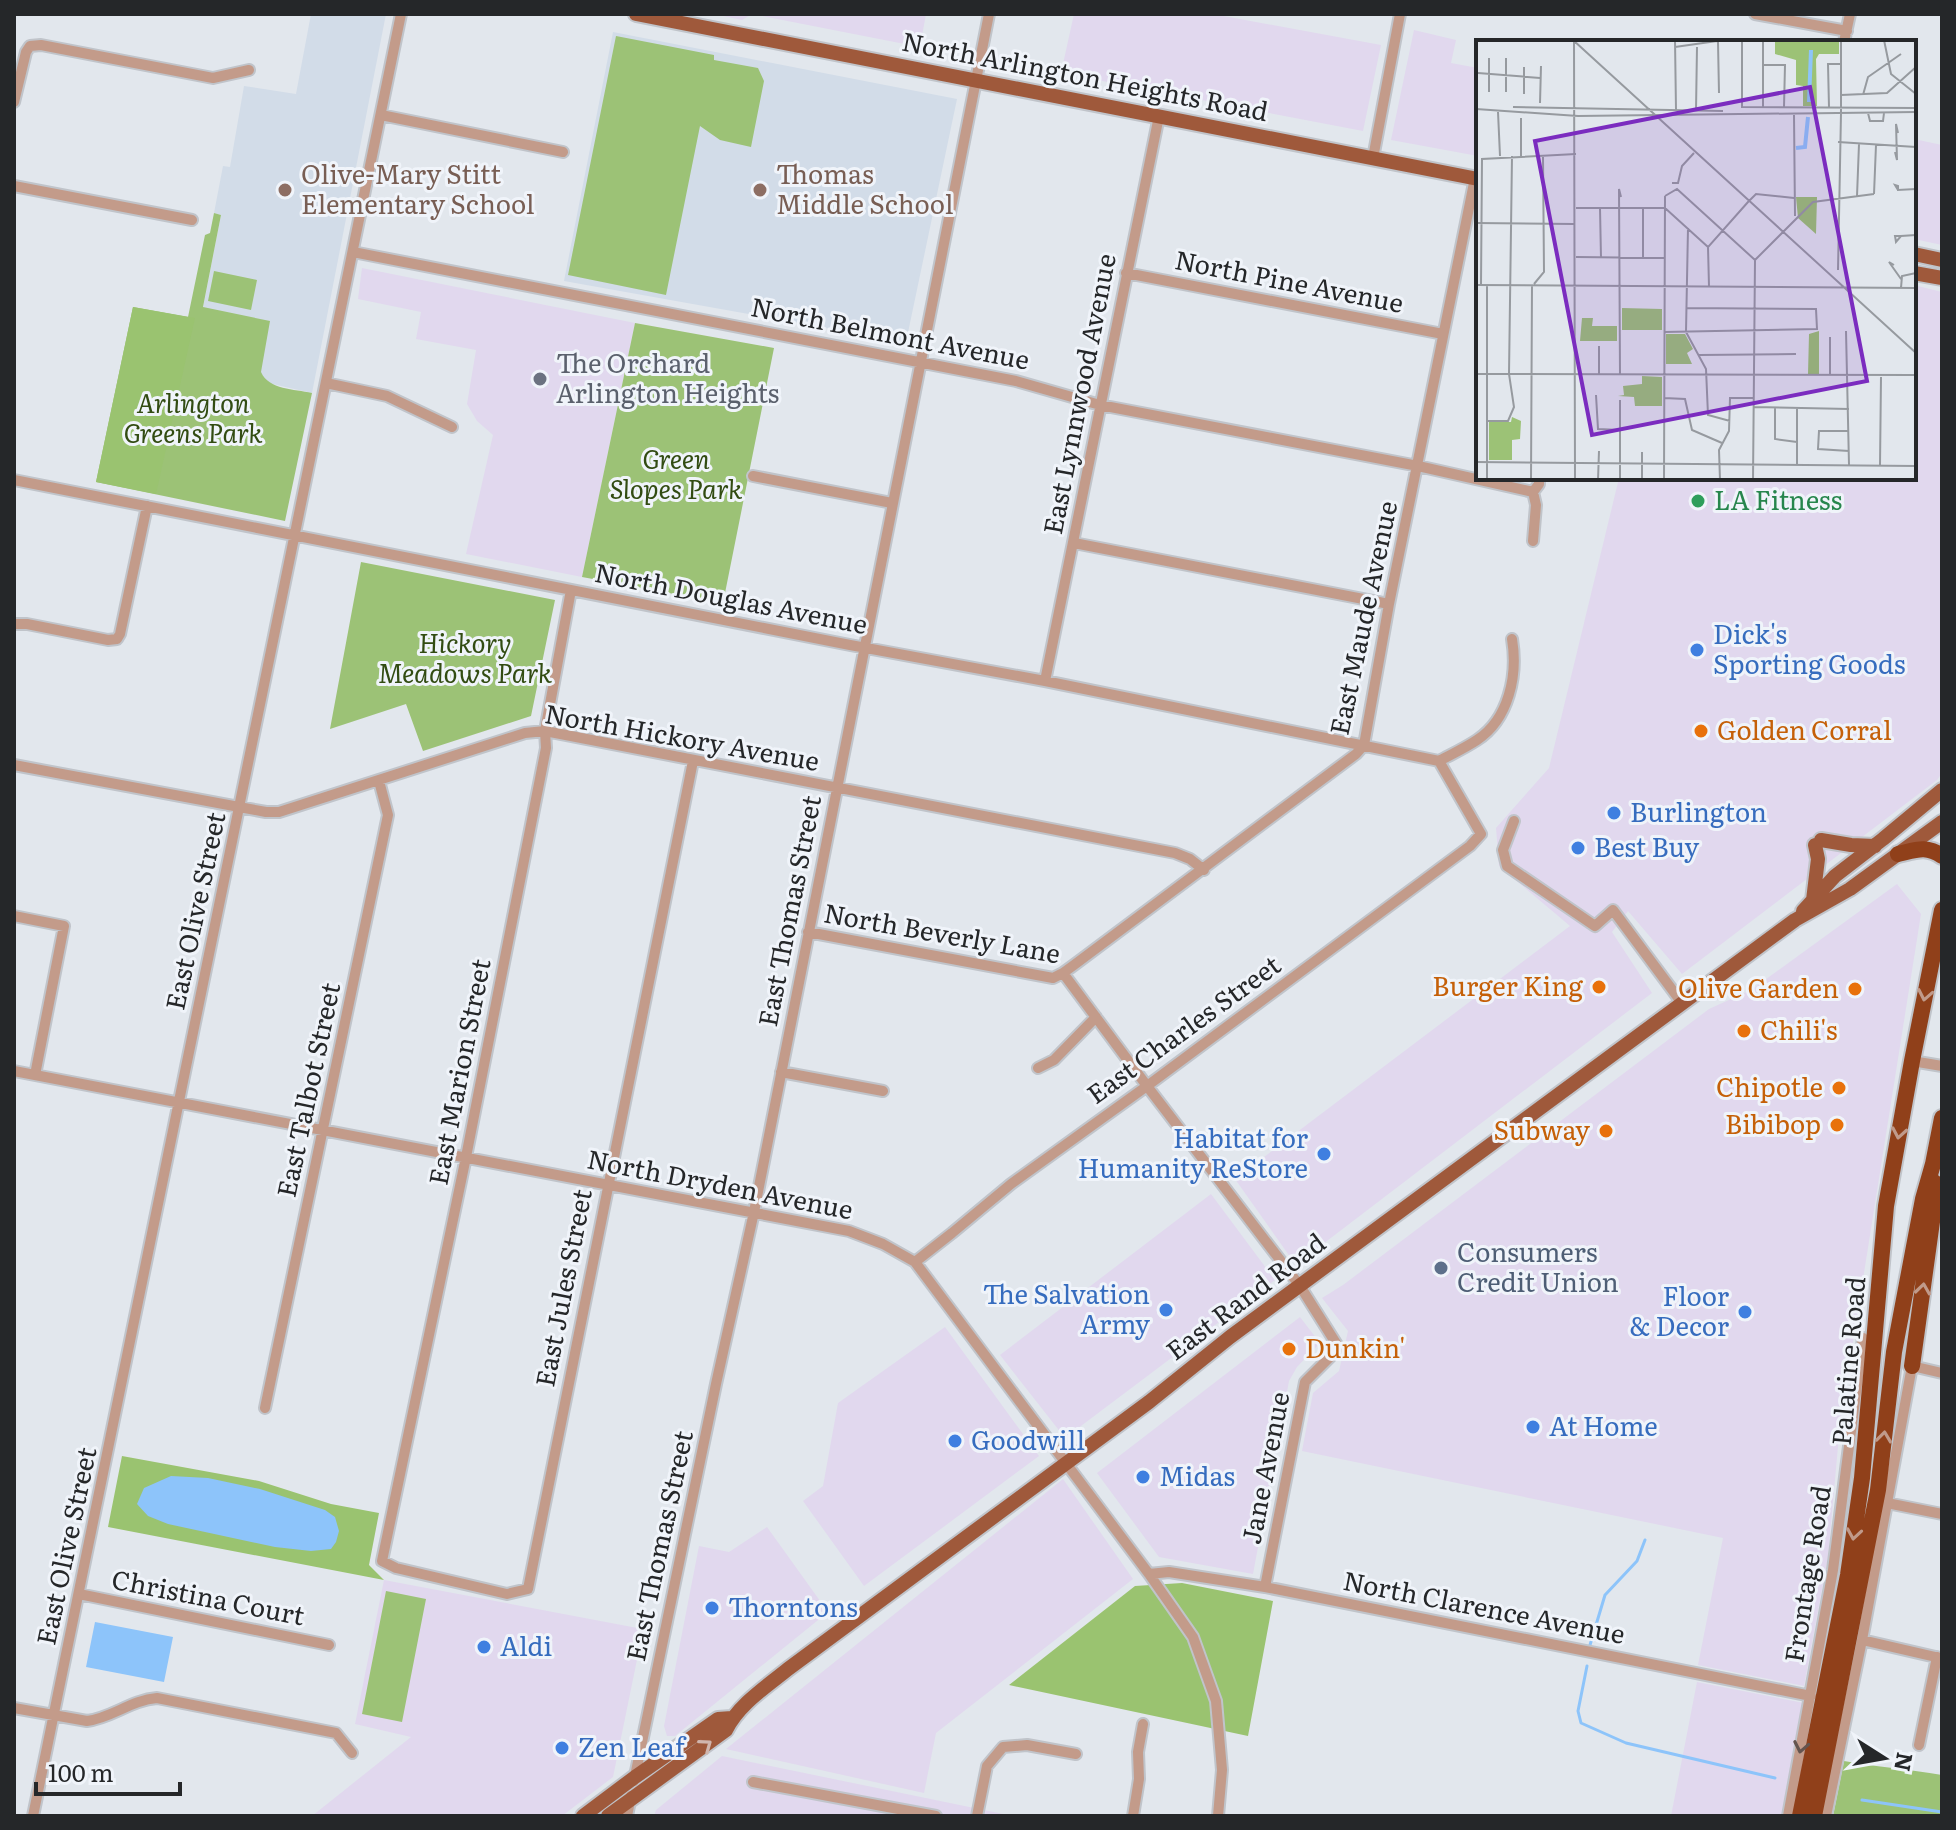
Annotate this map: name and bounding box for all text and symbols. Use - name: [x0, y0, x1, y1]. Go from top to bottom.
- street label: North Arlington Heights Road: [899, 20, 1272, 129]
- inset map: [1476, 40, 1916, 480]
- place label: Olive-Mary Stitt Elementary School: [301, 153, 535, 222]
- place label: Thomas Middle School: [776, 153, 954, 222]
- marker: Olive-Mary Stitt Elementary School: [276, 181, 294, 199]
- marker: Thomas Middle School: [751, 181, 769, 199]
- street label: North Pine Avenue: [1172, 238, 1407, 321]
- street label: East Lynnwood Avenue: [1031, 250, 1124, 537]
- street label: North Belmont Avenue: [748, 285, 1033, 378]
- place label: The Orchard Arlington Heights: [556, 342, 779, 411]
- marker: The Orchard Arlington Heights: [531, 370, 549, 388]
- park label: Arlington Greens Park: [123, 382, 263, 451]
- park label: Green Slopes Park: [610, 438, 743, 507]
- place label: LA Fitness: [1714, 479, 1842, 518]
- marker: LA Fitness: [1689, 492, 1707, 510]
- street label: East Maude Avenue: [1318, 497, 1405, 738]
- street label: North Douglas Avenue: [592, 551, 871, 642]
- place label: Dick's Sporting Goods: [1713, 613, 1906, 682]
- park label: Hickory Meadows Park: [378, 622, 553, 691]
- marker: Dick's Sporting Goods: [1688, 641, 1706, 659]
- street label: North Hickory Avenue: [542, 692, 823, 779]
- place label: Golden Corral: [1717, 709, 1892, 748]
- marker: Golden Corral: [1692, 722, 1710, 740]
- street label: East Thomas Street: [746, 791, 829, 1029]
- place label: Burlington: [1630, 791, 1767, 830]
- marker: Burlington: [1605, 804, 1623, 822]
- street label: East Olive Street: [154, 807, 234, 1013]
- place label: Best Buy: [1594, 826, 1699, 865]
- marker: Best Buy: [1569, 839, 1587, 857]
- street label: North Beverly Lane: [821, 892, 1064, 972]
- street label: East Charles Street: [1078, 944, 1288, 1112]
- street label: East Marion Street: [417, 955, 499, 1188]
- place label: Burger King: [1432, 965, 1583, 1004]
- place label: Olive Garden: [1678, 967, 1839, 1006]
- street label: East Talbot Street: [265, 978, 348, 1200]
- marker: Burger King: [1590, 978, 1608, 996]
- marker: Olive Garden: [1846, 980, 1864, 998]
- one-way arrow: [1918, 988, 1935, 1001]
- place label: Chili's: [1760, 1009, 1837, 1048]
- marker: Chili's: [1735, 1022, 1753, 1040]
- place label: Chipotle: [1716, 1066, 1823, 1105]
- marker: Chipotle: [1830, 1079, 1848, 1097]
- place label: Bibibop: [1725, 1103, 1821, 1142]
- place label: Subway: [1494, 1109, 1590, 1148]
- marker: Bibibop: [1828, 1116, 1846, 1134]
- place label: Habitat for Humanity ReStore: [1078, 1117, 1309, 1186]
- marker: Subway: [1597, 1122, 1615, 1140]
- one-way arrow: [1892, 1127, 1909, 1140]
- street label: North Dryden Avenue: [584, 1138, 857, 1227]
- marker: Habitat for Humanity ReStore: [1315, 1145, 1333, 1163]
- street label: East Jules Street: [523, 1185, 600, 1390]
- street label: East Rand Road: [1156, 1222, 1333, 1368]
- place label: Consumers Credit Union: [1457, 1231, 1619, 1300]
- marker: Consumers Credit Union: [1432, 1259, 1450, 1277]
- place label: The Salvation Army: [983, 1273, 1150, 1342]
- place label: Floor & Decor: [1629, 1275, 1730, 1344]
- street label: Palatine Road: [1820, 1275, 1873, 1447]
- one-way arrow: [1914, 1282, 1931, 1296]
- marker: The Salvation Army: [1157, 1301, 1175, 1319]
- marker: Floor & Decor: [1736, 1303, 1754, 1321]
- place label: Dunkin': [1305, 1327, 1405, 1366]
- marker: Dunkin': [1280, 1340, 1298, 1358]
- street label: Jane Avenue: [1230, 1388, 1297, 1547]
- place label: At Home: [1549, 1405, 1658, 1444]
- marker: At Home: [1524, 1418, 1542, 1436]
- place label: Goodwill: [971, 1419, 1085, 1458]
- street label: East Thomas Street: [614, 1426, 701, 1664]
- one-way arrow: [1875, 1430, 1892, 1443]
- marker: Goodwill: [946, 1432, 964, 1450]
- street label: East Olive Street: [25, 1442, 105, 1648]
- place label: Midas: [1159, 1455, 1235, 1494]
- marker: Midas: [1134, 1468, 1152, 1486]
- street label: Frontage Road: [1772, 1482, 1839, 1665]
- one-way arrow: [1846, 1527, 1863, 1541]
- street label: Christina Court: [109, 1558, 309, 1633]
- street label: North Clarence Avenue: [1340, 1559, 1629, 1652]
- place label: Thorntons: [728, 1586, 858, 1625]
- marker: Thorntons: [703, 1599, 721, 1617]
- place label: Aldi: [500, 1625, 552, 1664]
- marker: Aldi: [475, 1638, 493, 1656]
- north arrow: [1844, 1718, 1924, 1798]
- place label: Zen Leaf: [578, 1726, 687, 1765]
- marker: Zen Leaf: [553, 1739, 571, 1757]
- one-way arrow: [697, 1740, 712, 1754]
- one-way arrow: [1793, 1741, 1810, 1754]
- scale bar: [36, 1746, 180, 1796]
- text: N: [1887, 1750, 1923, 1774]
- text: 100 m: [48, 1754, 114, 1789]

